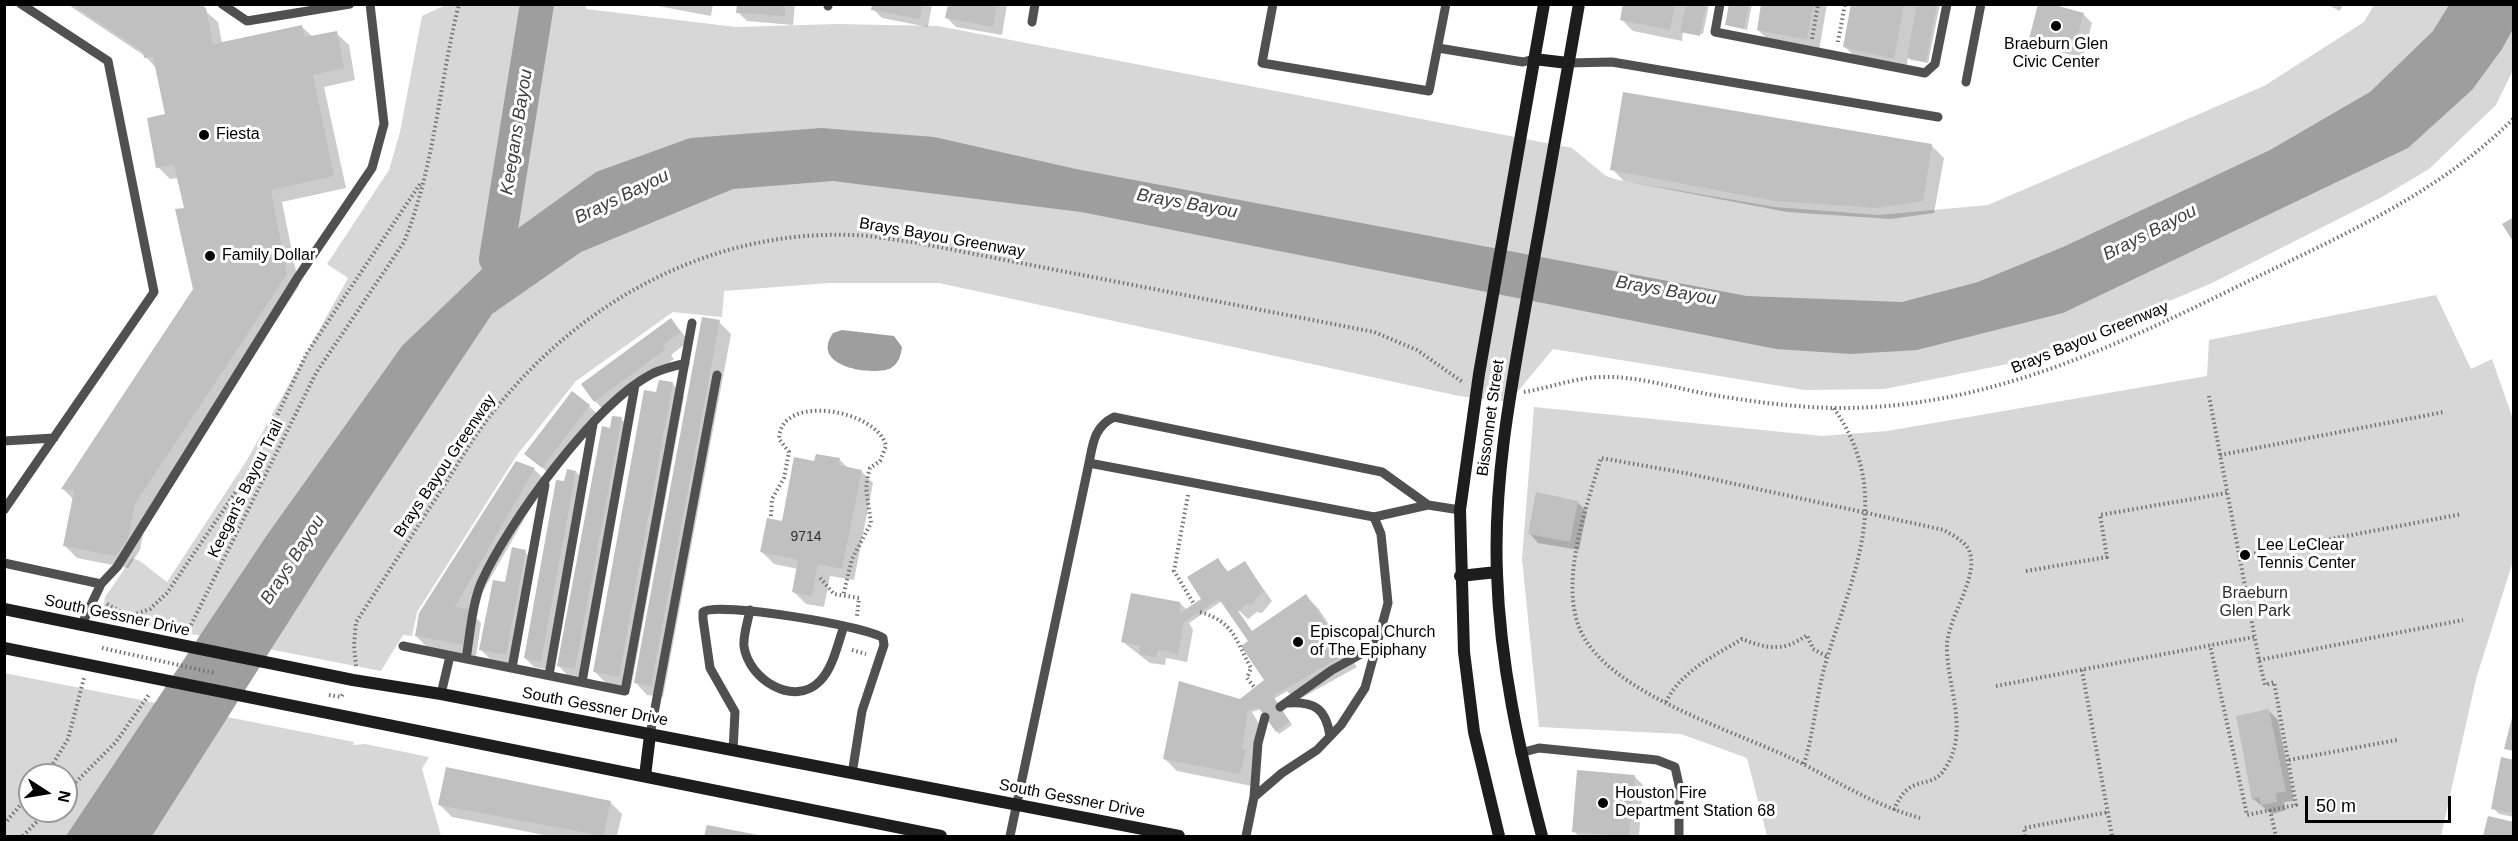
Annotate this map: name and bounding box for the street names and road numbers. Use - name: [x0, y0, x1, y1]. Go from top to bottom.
- street label: Brays Bayou Greenway: [858, 214, 1026, 262]
- street label: Brays Bayou Greenway: [2008, 298, 2172, 378]
- street label: Bissonnet Street: [1473, 359, 1509, 477]
- street label: Brays Bayou Greenway: [390, 391, 500, 541]
- street label: Keegan's Bayou Trail: [204, 417, 288, 561]
- street label: South Gessner Drive: [42, 591, 192, 641]
- street label: South Gessner Drive: [520, 683, 670, 731]
- street label: South Gessner Drive: [997, 775, 1147, 823]

